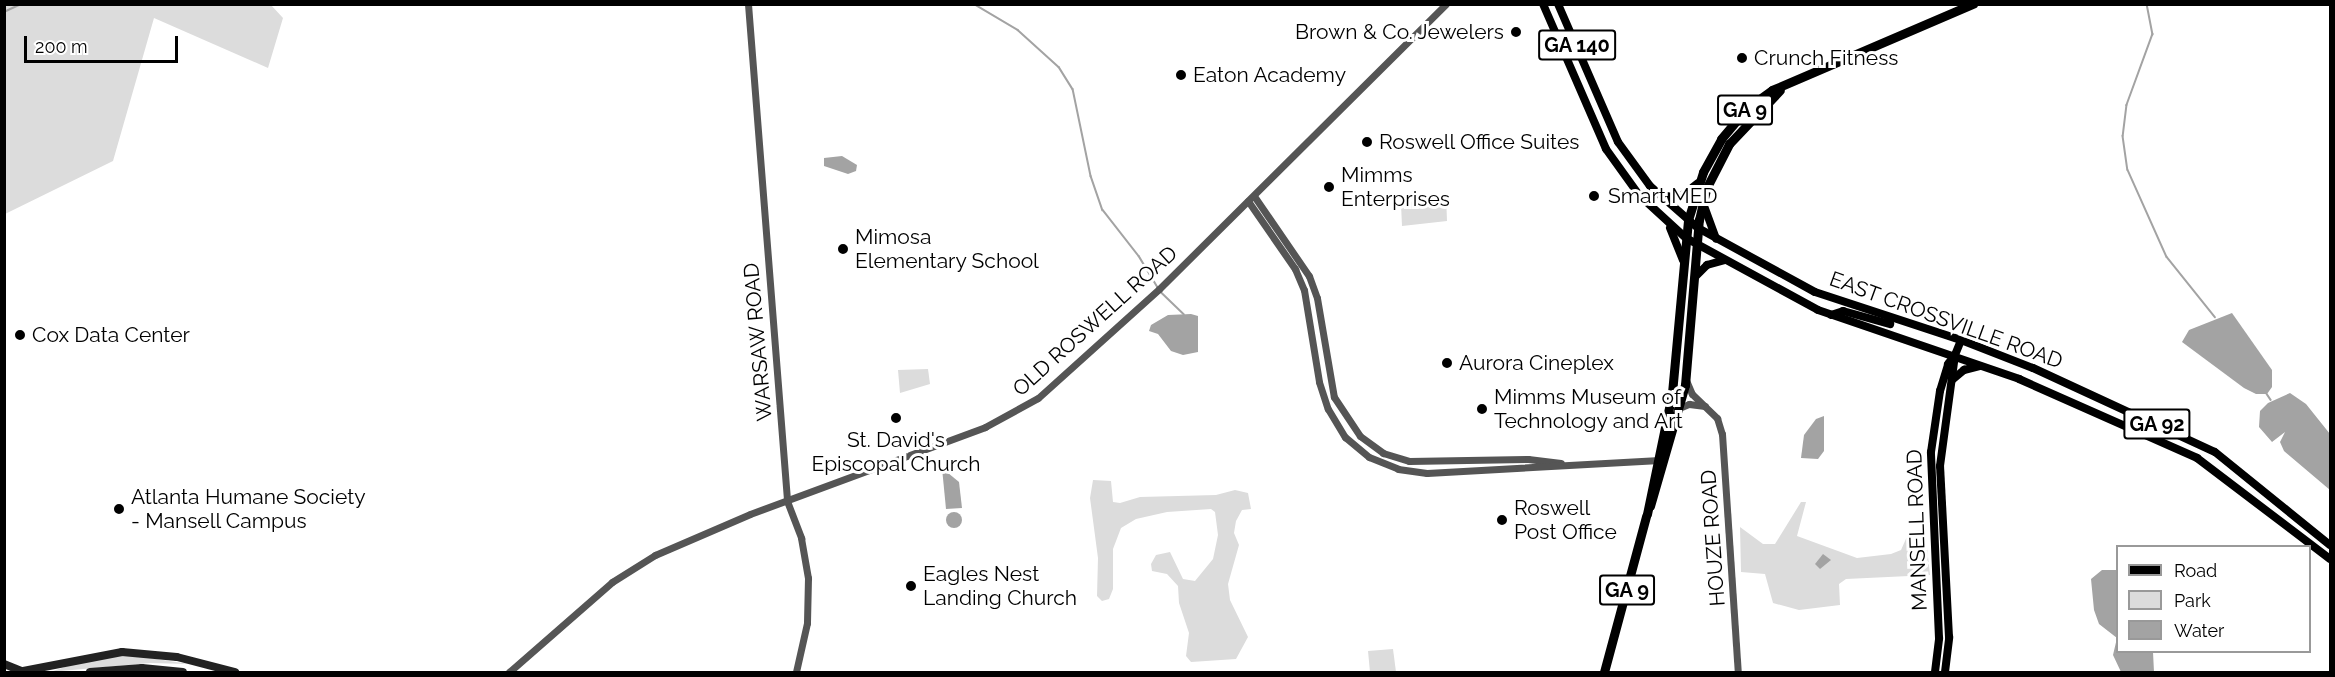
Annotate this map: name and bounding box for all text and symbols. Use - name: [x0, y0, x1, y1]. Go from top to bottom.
- place label: Brown & Co. Jewelers: [1295, 19, 1504, 45]
- scale bar: [27, 24, 182, 62]
- marker: Brown & Co. Jewelers: [1509, 25, 1523, 39]
- road number: GA 140: [1536, 28, 1618, 62]
- text: 200 m: [35, 36, 88, 57]
- place label: Crunch Fitness: [1754, 45, 1898, 71]
- marker: Crunch Fitness: [1735, 51, 1749, 65]
- place label: Eaton Academy: [1193, 62, 1347, 88]
- marker: Eaton Academy: [1174, 68, 1188, 82]
- road number: GA 9: [1716, 93, 1774, 127]
- place label: Roswell Office Suites: [1379, 129, 1580, 155]
- marker: Roswell Office Suites: [1360, 135, 1374, 149]
- place label: Mimms Enterprises: [1341, 162, 1450, 212]
- marker: Mimms Enterprises: [1322, 180, 1336, 194]
- place label: Smart MED: [1608, 183, 1717, 209]
- marker: Smart MED: [1585, 187, 1603, 205]
- place label: Mimosa Elementary School: [855, 224, 1039, 274]
- street label: OLD ROSWELL ROAD: [1007, 240, 1183, 402]
- marker: Mimosa Elementary School: [836, 242, 850, 256]
- street label: WARSAW ROAD: [738, 261, 778, 423]
- street label: EAST CROSSVILLE ROAD: [1826, 266, 2066, 374]
- place label: Cox Data Center: [32, 322, 190, 348]
- marker: Cox Data Center: [13, 328, 27, 342]
- place label: Aurora Cineplex: [1459, 350, 1614, 376]
- marker: Aurora Cineplex: [1440, 356, 1454, 370]
- place label: Mimms Museum of Technology and Art: [1494, 384, 1684, 434]
- marker: Mimms Museum of Technology and Art: [1475, 402, 1489, 416]
- road number: GA 92: [2122, 407, 2192, 441]
- marker: St. David's Episcopal Church: [889, 411, 903, 425]
- place label: St. David's Episcopal Church: [811, 427, 981, 477]
- street label: MANSELL ROAD: [1902, 448, 1932, 612]
- street label: HOUZE ROAD: [1696, 469, 1730, 607]
- place label: Atlanta Humane Society - Mansell Campus: [131, 484, 366, 534]
- place label: Roswell Post Office: [1514, 495, 1617, 545]
- marker: Atlanta Humane Society - Mansell Campus: [112, 502, 126, 516]
- marker: Roswell Post Office: [1495, 513, 1509, 527]
- legend: [2116, 545, 2311, 653]
- text: Road: [2174, 560, 2217, 581]
- place label: Eagles Nest Landing Church: [923, 561, 1077, 611]
- road number: GA 9: [1598, 573, 1656, 607]
- marker: Eagles Nest Landing Church: [904, 579, 918, 593]
- text: Park: [2174, 590, 2211, 611]
- text: Water: [2174, 620, 2224, 641]

